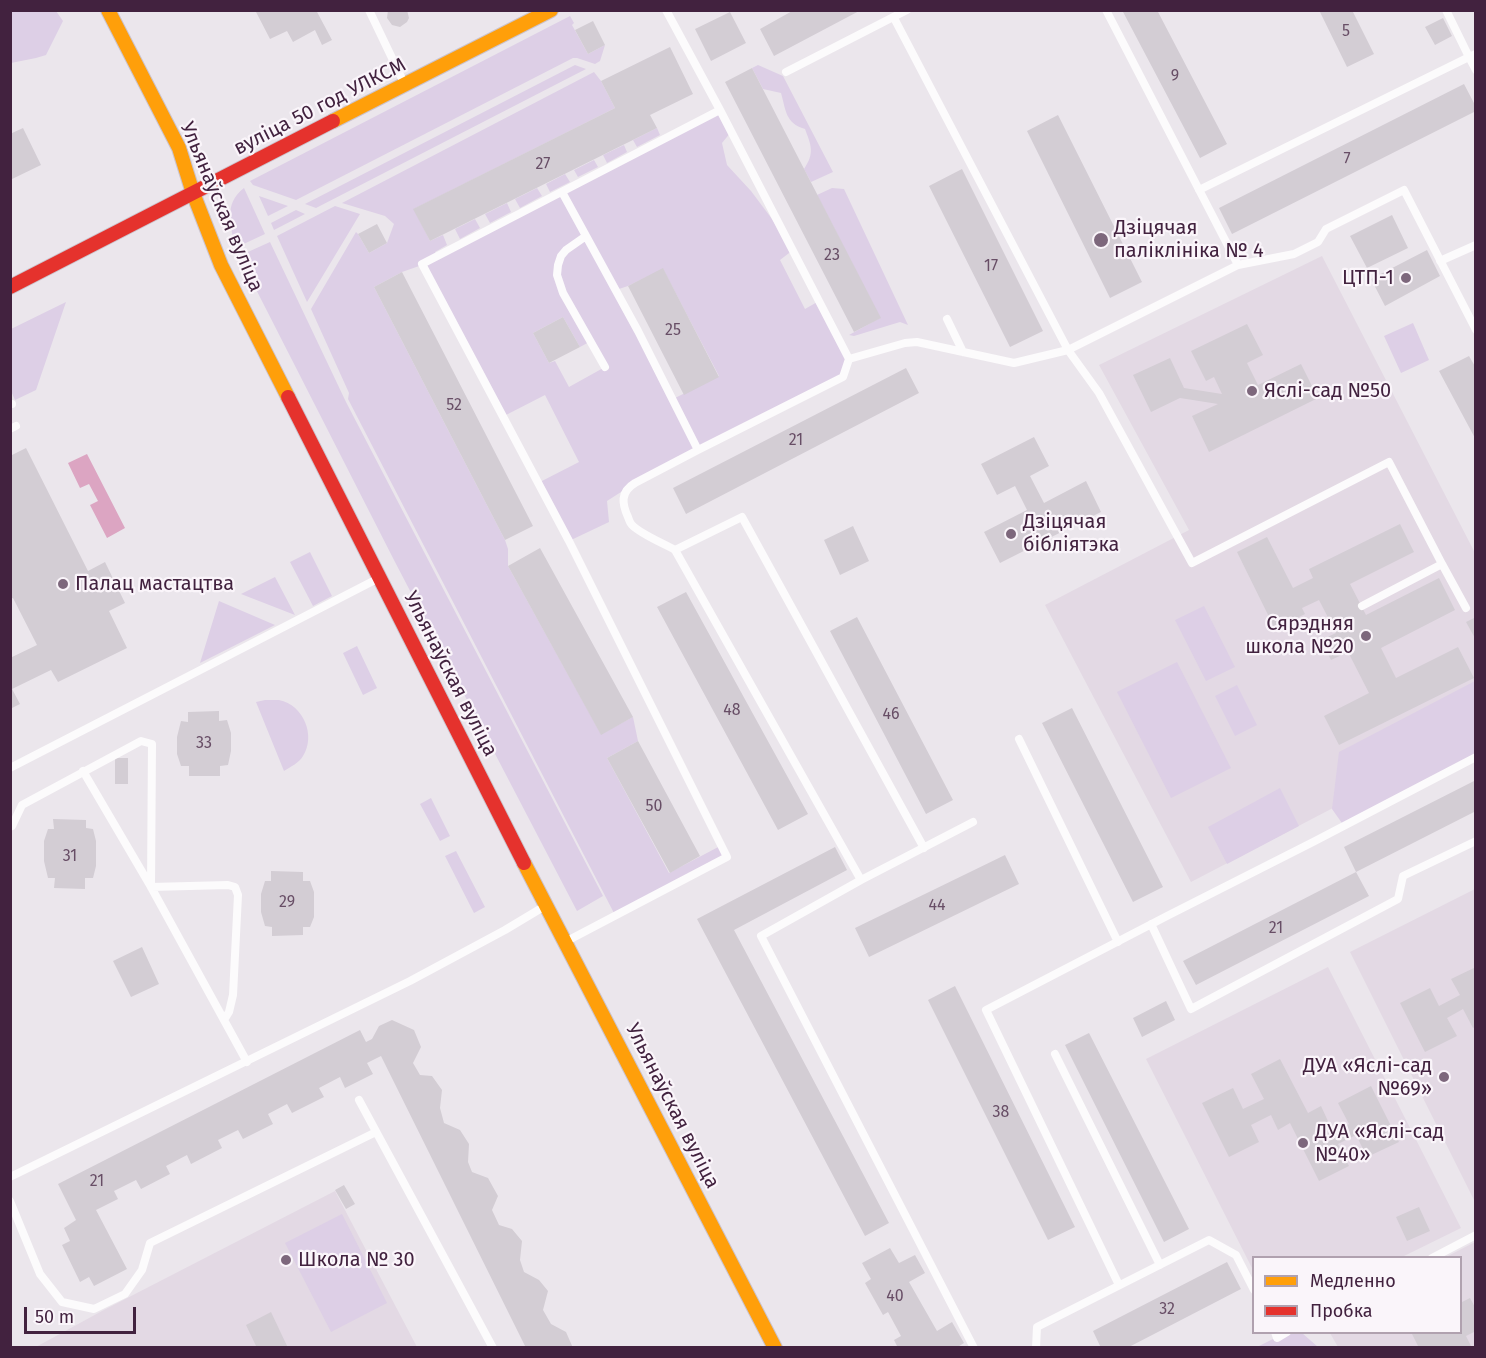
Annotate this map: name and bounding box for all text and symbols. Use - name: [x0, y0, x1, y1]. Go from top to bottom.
- house number: 5: [1342, 22, 1350, 42]
- street label: вуліца 50 год УЛКСМ: [230, 53, 410, 161]
- house number: 9: [1171, 67, 1179, 87]
- street label: Ульянаўская вуліца: [174, 119, 268, 295]
- house number: 7: [1343, 150, 1351, 170]
- house number: 27: [536, 155, 550, 175]
- place label: Дзіцячая паліклініка № 4: [1114, 216, 1264, 263]
- marker: Дзіцячая паліклініка № 4: [1092, 231, 1110, 249]
- house number: 23: [824, 246, 840, 266]
- house number: 17: [984, 257, 998, 277]
- place label: ЦТП-1: [1342, 266, 1394, 290]
- marker: ЦТП-1: [1399, 271, 1413, 285]
- house number: 25: [665, 321, 681, 341]
- place label: Яслі-сад №50: [1264, 379, 1391, 403]
- marker: Яслі-сад №50: [1245, 384, 1259, 398]
- house number: 52: [446, 396, 462, 416]
- house number: 21: [789, 431, 803, 451]
- place label: Дзіцячая бібліятэка: [1023, 510, 1119, 557]
- marker: Дзіцячая бібліятэка: [1004, 527, 1018, 541]
- place label: Палац мастацтва: [75, 572, 234, 596]
- marker: Палац мастацтва: [56, 577, 70, 591]
- street label: Ульянаўская вуліца: [398, 587, 502, 761]
- place label: Сярэдняя школа №20: [1245, 612, 1354, 659]
- marker: Сярэдняя школа №20: [1359, 629, 1373, 643]
- house number: 48: [723, 701, 741, 721]
- house number: 46: [882, 705, 900, 725]
- house number: 33: [196, 734, 212, 754]
- house number: 50: [646, 797, 662, 817]
- house number: 31: [63, 847, 77, 867]
- house number: 29: [279, 893, 295, 913]
- house number: 44: [928, 896, 946, 916]
- house number: 21: [1269, 919, 1283, 939]
- street label: Ульянаўская вуліца: [620, 1019, 724, 1193]
- place label: ДУА «Яслі-сад №69»: [1303, 1054, 1432, 1101]
- marker: ДУА «Яслі-сад №69»: [1437, 1070, 1451, 1084]
- house number: 38: [993, 1103, 1009, 1123]
- place label: ДУА «Яслі-сад №40»: [1315, 1120, 1444, 1167]
- marker: ДУА «Яслі-сад №40»: [1296, 1136, 1310, 1150]
- house number: 21: [90, 1172, 104, 1192]
- place label: Школа № 30: [298, 1248, 415, 1272]
- marker: Школа № 30: [279, 1253, 293, 1267]
- legend: [1252, 1256, 1462, 1334]
- text: Медленно: [1310, 1270, 1396, 1292]
- house number: 40: [886, 1287, 904, 1307]
- scale bar: [27, 1295, 140, 1333]
- house number: 32: [1159, 1300, 1175, 1320]
- text: Пробка: [1310, 1300, 1373, 1322]
- text: 50 m: [35, 1306, 74, 1328]

